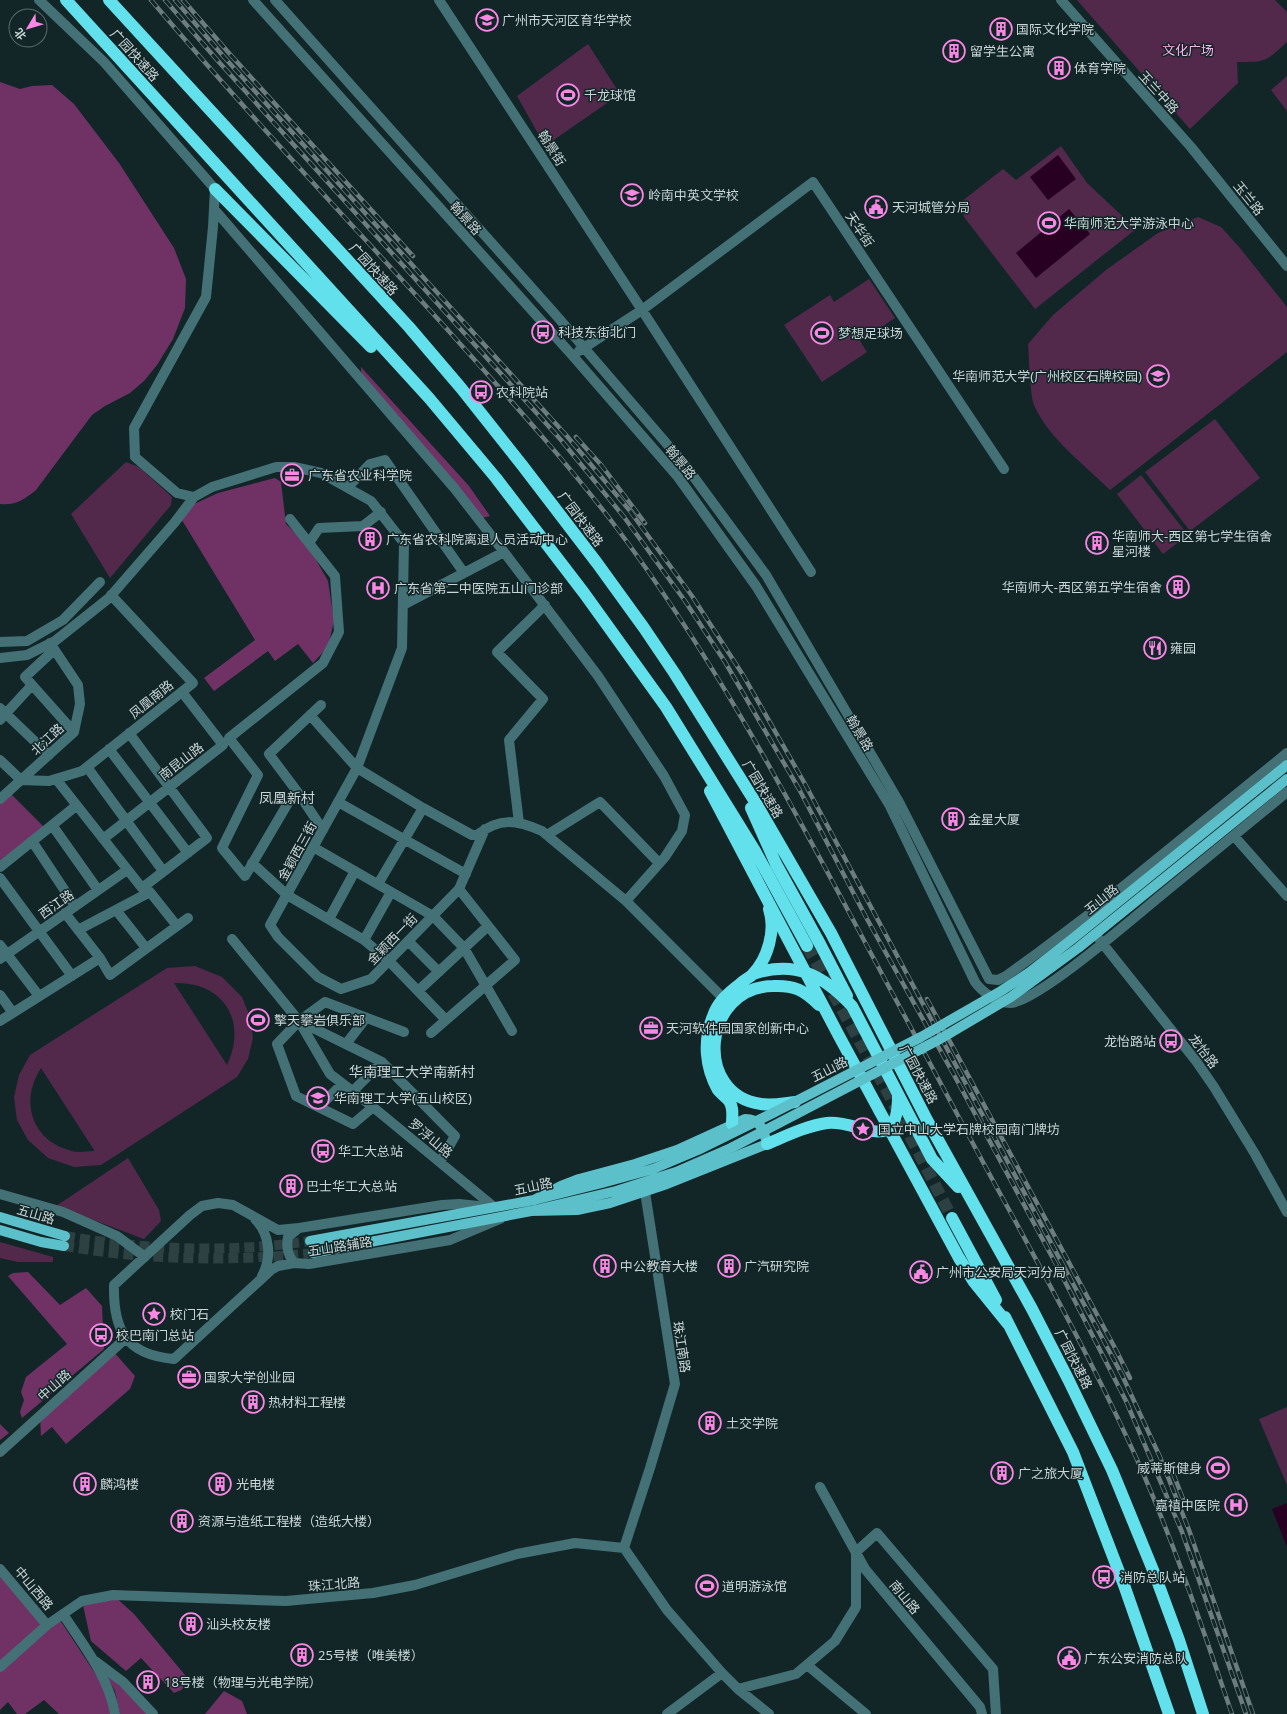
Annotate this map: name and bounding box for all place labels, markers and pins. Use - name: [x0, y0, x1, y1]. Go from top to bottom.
- school or university icon: 广州市天河区育华学校: [474, 7, 500, 33]
- place label: 广州市天河区育华学校: [502, 11, 632, 29]
- building icon: 国际文化学院: [988, 16, 1014, 42]
- place label: 国际文化学院: [1016, 20, 1094, 38]
- building icon: 留学生公寓: [941, 38, 967, 64]
- place label: 留学生公寓: [970, 42, 1035, 60]
- building icon: 体育学院: [1046, 55, 1072, 81]
- place label: 体育学院: [1074, 59, 1126, 77]
- sports icon: 千龙球馆: [555, 82, 581, 108]
- place label: 千龙球馆: [584, 86, 636, 104]
- school or university icon: 岭南中英文学校: [619, 182, 645, 208]
- place label: 岭南中英文学校: [648, 186, 739, 204]
- public building icon: 天河城管分局: [863, 194, 889, 220]
- place label: 天河城管分局: [892, 198, 970, 216]
- sports icon: 华南师范大学游泳中心: [1036, 210, 1062, 236]
- place label: 华南师范大学游泳中心: [1064, 214, 1194, 232]
- bus stop icon: 科技东街北门: [530, 319, 556, 345]
- sports icon: 梦想足球场: [809, 320, 835, 346]
- place label: 科技东街北门: [558, 323, 636, 341]
- place label: 梦想足球场: [838, 324, 903, 342]
- school or university icon: 华南师范大学(广州校区石牌校园): [1145, 363, 1171, 389]
- place label: 华南师范大学(广州校区石牌校园): [952, 367, 1142, 385]
- bus stop icon: 农科院站: [468, 379, 494, 405]
- place label: 农科院站: [496, 383, 548, 401]
- office icon: 广东省农业科学院: [279, 462, 305, 488]
- place label: 广东省农业科学院: [308, 466, 412, 484]
- building icon: 广东省农科院离退人员活动中心: [357, 526, 383, 552]
- place label: 华南师大-西区第七学生宿舍 星河楼: [1112, 527, 1272, 560]
- place label: 广东省农科院离退人员活动中心: [386, 530, 568, 548]
- building icon: 华南师大-西区第七学生宿舍 星河楼: [1084, 530, 1110, 556]
- building icon: 华南师大-西区第五学生宿舍: [1165, 574, 1191, 600]
- hospital icon: 广东省第二中医院五山门诊部: [365, 575, 391, 601]
- place label: 华南师大-西区第五学生宿舍: [1002, 578, 1162, 596]
- place label: 广东省第二中医院五山门诊部: [394, 579, 563, 597]
- restaurant icon: 雍园: [1142, 635, 1168, 661]
- place label: 雍园: [1170, 639, 1196, 657]
- building icon: 金星大厦: [940, 806, 966, 832]
- place label: 金星大厦: [968, 810, 1020, 828]
- sports icon: 擎天攀岩俱乐部: [245, 1007, 271, 1033]
- place label: 擎天攀岩俱乐部: [274, 1011, 365, 1029]
- office icon: 天河软件园国家创新中心: [638, 1015, 664, 1041]
- place label: 天河软件园国家创新中心: [666, 1019, 809, 1037]
- bus stop icon: 龙怡路站: [1158, 1028, 1184, 1054]
- place label: 龙怡路站: [1104, 1032, 1156, 1050]
- school or university icon: 华南理工大学(五山校区): [305, 1085, 331, 1111]
- place label: 华南理工大学(五山校区): [334, 1089, 472, 1107]
- place icon: 国立中山大学石牌校园南门牌坊: [850, 1116, 876, 1142]
- place label: 国立中山大学石牌校园南门牌坊: [878, 1120, 1060, 1138]
- bus stop icon: 华工大总站: [310, 1138, 336, 1164]
- place label: 华工大总站: [338, 1142, 403, 1160]
- building icon: 巴士华工大总站: [278, 1173, 304, 1199]
- place label: 巴士华工大总站: [306, 1177, 397, 1195]
- building icon: 中公教育大楼: [592, 1253, 618, 1279]
- building icon: 广汽研究院: [716, 1253, 742, 1279]
- place label: 中公教育大楼: [620, 1257, 698, 1275]
- place label: 广汽研究院: [744, 1257, 809, 1275]
- public building icon: 广州市公安局天河分局: [908, 1259, 934, 1285]
- place label: 广州市公安局天河分局: [936, 1263, 1066, 1281]
- place icon: 校门石: [141, 1301, 167, 1327]
- place label: 校门石: [170, 1305, 209, 1323]
- bus stop icon: 校巴南门总站: [88, 1322, 114, 1348]
- place label: 校巴南门总站: [116, 1326, 194, 1344]
- office icon: 国家大学创业园: [176, 1364, 202, 1390]
- place label: 国家大学创业园: [204, 1368, 295, 1386]
- building icon: 热材料工程楼: [240, 1389, 266, 1415]
- place label: 热材料工程楼: [268, 1393, 346, 1411]
- building icon: 土交学院: [697, 1410, 723, 1436]
- place label: 土交学院: [726, 1414, 778, 1432]
- sports icon: 威蒂斯健身: [1205, 1455, 1231, 1481]
- place label: 威蒂斯健身: [1137, 1459, 1202, 1477]
- building icon: 广之旅大厦: [989, 1460, 1015, 1486]
- place label: 广之旅大厦: [1018, 1464, 1083, 1482]
- building icon: 麟鸿楼: [72, 1471, 98, 1497]
- building icon: 光电楼: [207, 1471, 233, 1497]
- place label: 麟鸿楼: [100, 1475, 139, 1493]
- place label: 光电楼: [236, 1475, 275, 1493]
- hospital icon: 嘉禧中医院: [1223, 1492, 1249, 1518]
- place label: 嘉禧中医院: [1155, 1496, 1220, 1514]
- building icon: 资源与造纸工程楼（造纸大楼）: [169, 1508, 195, 1534]
- place label: 资源与造纸工程楼（造纸大楼）: [198, 1512, 380, 1530]
- bus stop icon: 消防总队站: [1091, 1564, 1117, 1590]
- place label: 消防总队站: [1120, 1568, 1185, 1586]
- sports icon: 道明游泳馆: [694, 1573, 720, 1599]
- place label: 道明游泳馆: [722, 1577, 787, 1595]
- building icon: 汕头校友楼: [178, 1611, 204, 1637]
- place label: 汕头校友楼: [206, 1615, 271, 1633]
- building icon: 25号楼（唯美楼）: [289, 1642, 315, 1668]
- public building icon: 广东公安消防总队: [1056, 1645, 1082, 1671]
- place label: 25号楼（唯美楼）: [318, 1646, 424, 1664]
- place label: 广东公安消防总队: [1084, 1649, 1188, 1667]
- building icon: 18号楼（物理与光电学院）: [135, 1669, 161, 1695]
- place label: 18号楼（物理与光电学院）: [164, 1673, 322, 1691]

